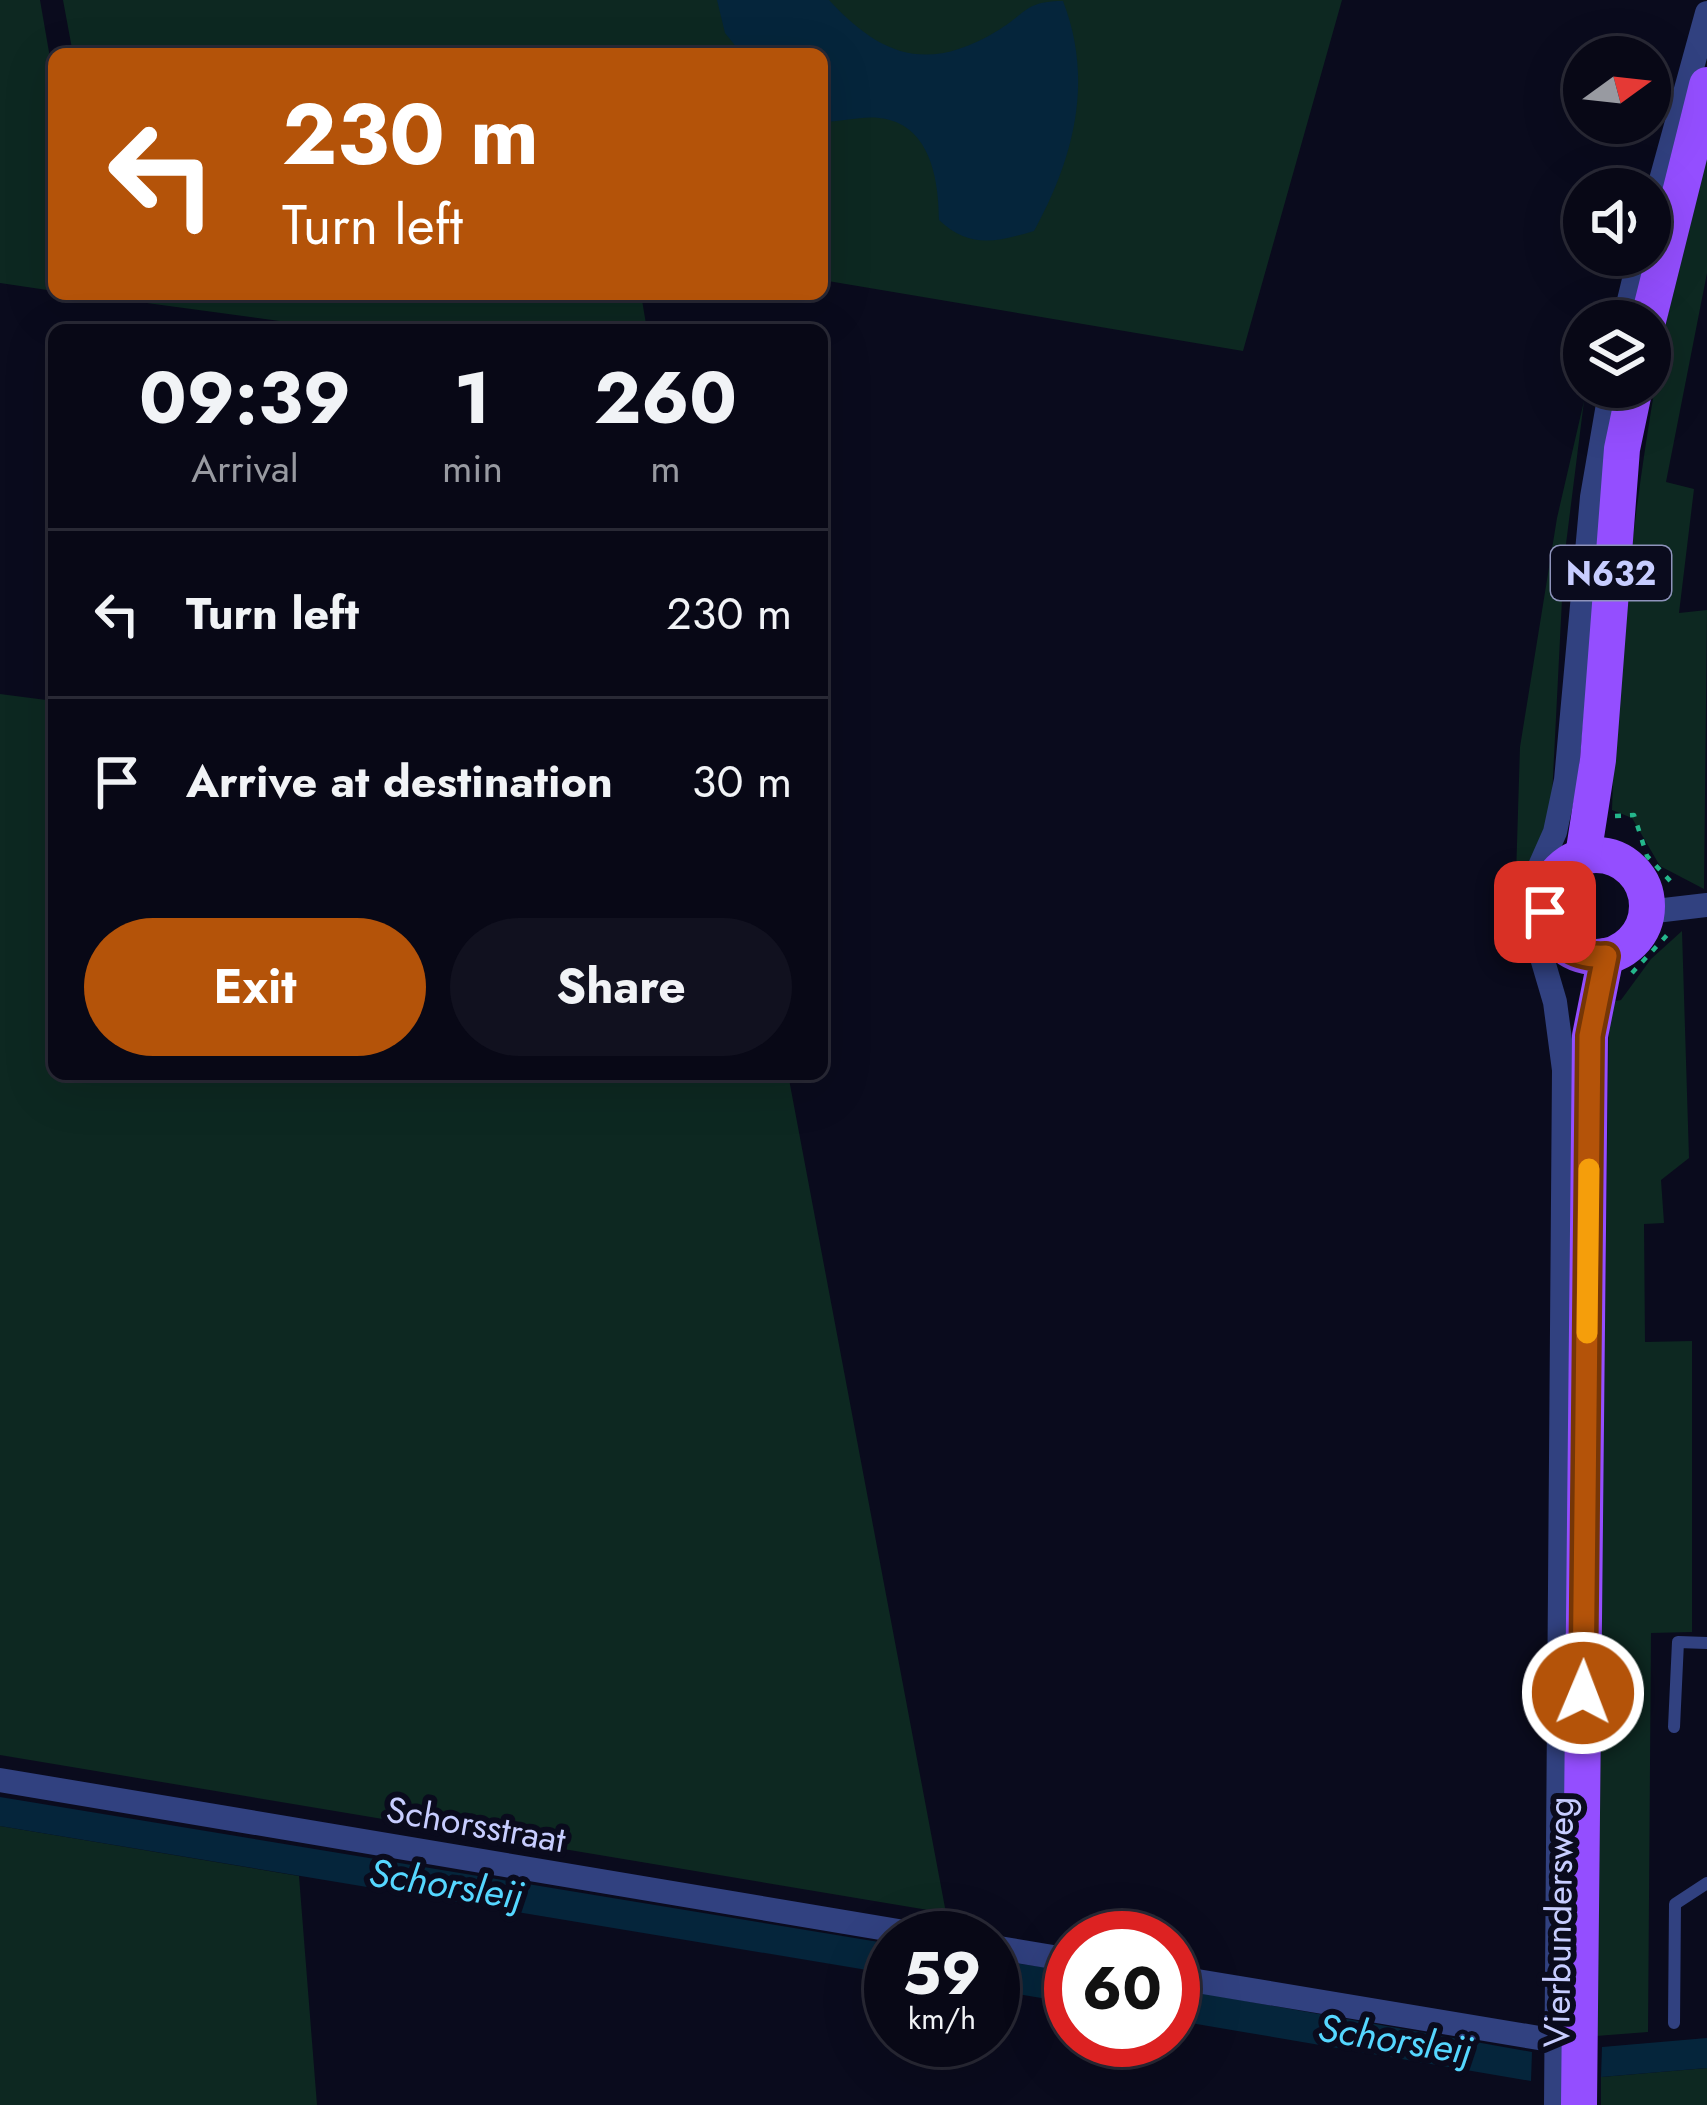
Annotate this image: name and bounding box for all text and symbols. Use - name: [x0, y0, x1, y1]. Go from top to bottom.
- north arrow: [1563, 36, 1671, 144]
- map controls: [1563, 36, 1671, 408]
- text: 230 m: [282, 74, 539, 196]
- icon: left: [84, 96, 240, 252]
- button: sound: [1563, 168, 1671, 276]
- text: Turn left: [282, 186, 463, 264]
- button: layers: [1563, 300, 1671, 408]
- text: 09:39: [139, 346, 351, 450]
- text: 1: [454, 346, 491, 450]
- text: 260: [594, 346, 737, 450]
- text: Arrival: [191, 440, 299, 497]
- text: min: [442, 440, 503, 497]
- text: m: [650, 440, 681, 497]
- road number: N632: [1551, 546, 1671, 600]
- icon: left: [84, 581, 150, 647]
- text: Turn left: [186, 581, 359, 646]
- text: 230 m: [666, 581, 792, 646]
- icon: arrive: [84, 749, 150, 815]
- text: Arrive at destination: [186, 749, 613, 814]
- text: 30 m: [692, 749, 792, 814]
- pin: [1494, 861, 1596, 963]
- icon: arrive: [1512, 879, 1578, 945]
- button: Exit: [84, 918, 426, 1056]
- button: Share: [450, 918, 792, 1056]
- position arrow: [1520, 1630, 1646, 1756]
- street label: Schorsstraat: [382, 1783, 570, 1865]
- street label: Vierbundersweg: [1530, 1796, 1586, 2048]
- water label: Schorsleij: [365, 1844, 528, 1924]
- speed limit sign: 60: [1044, 1911, 1200, 2067]
- text: 59: [903, 1930, 981, 2017]
- text: km/h: [908, 1997, 976, 2040]
- water label: Schorsleij: [1314, 1999, 1477, 2079]

